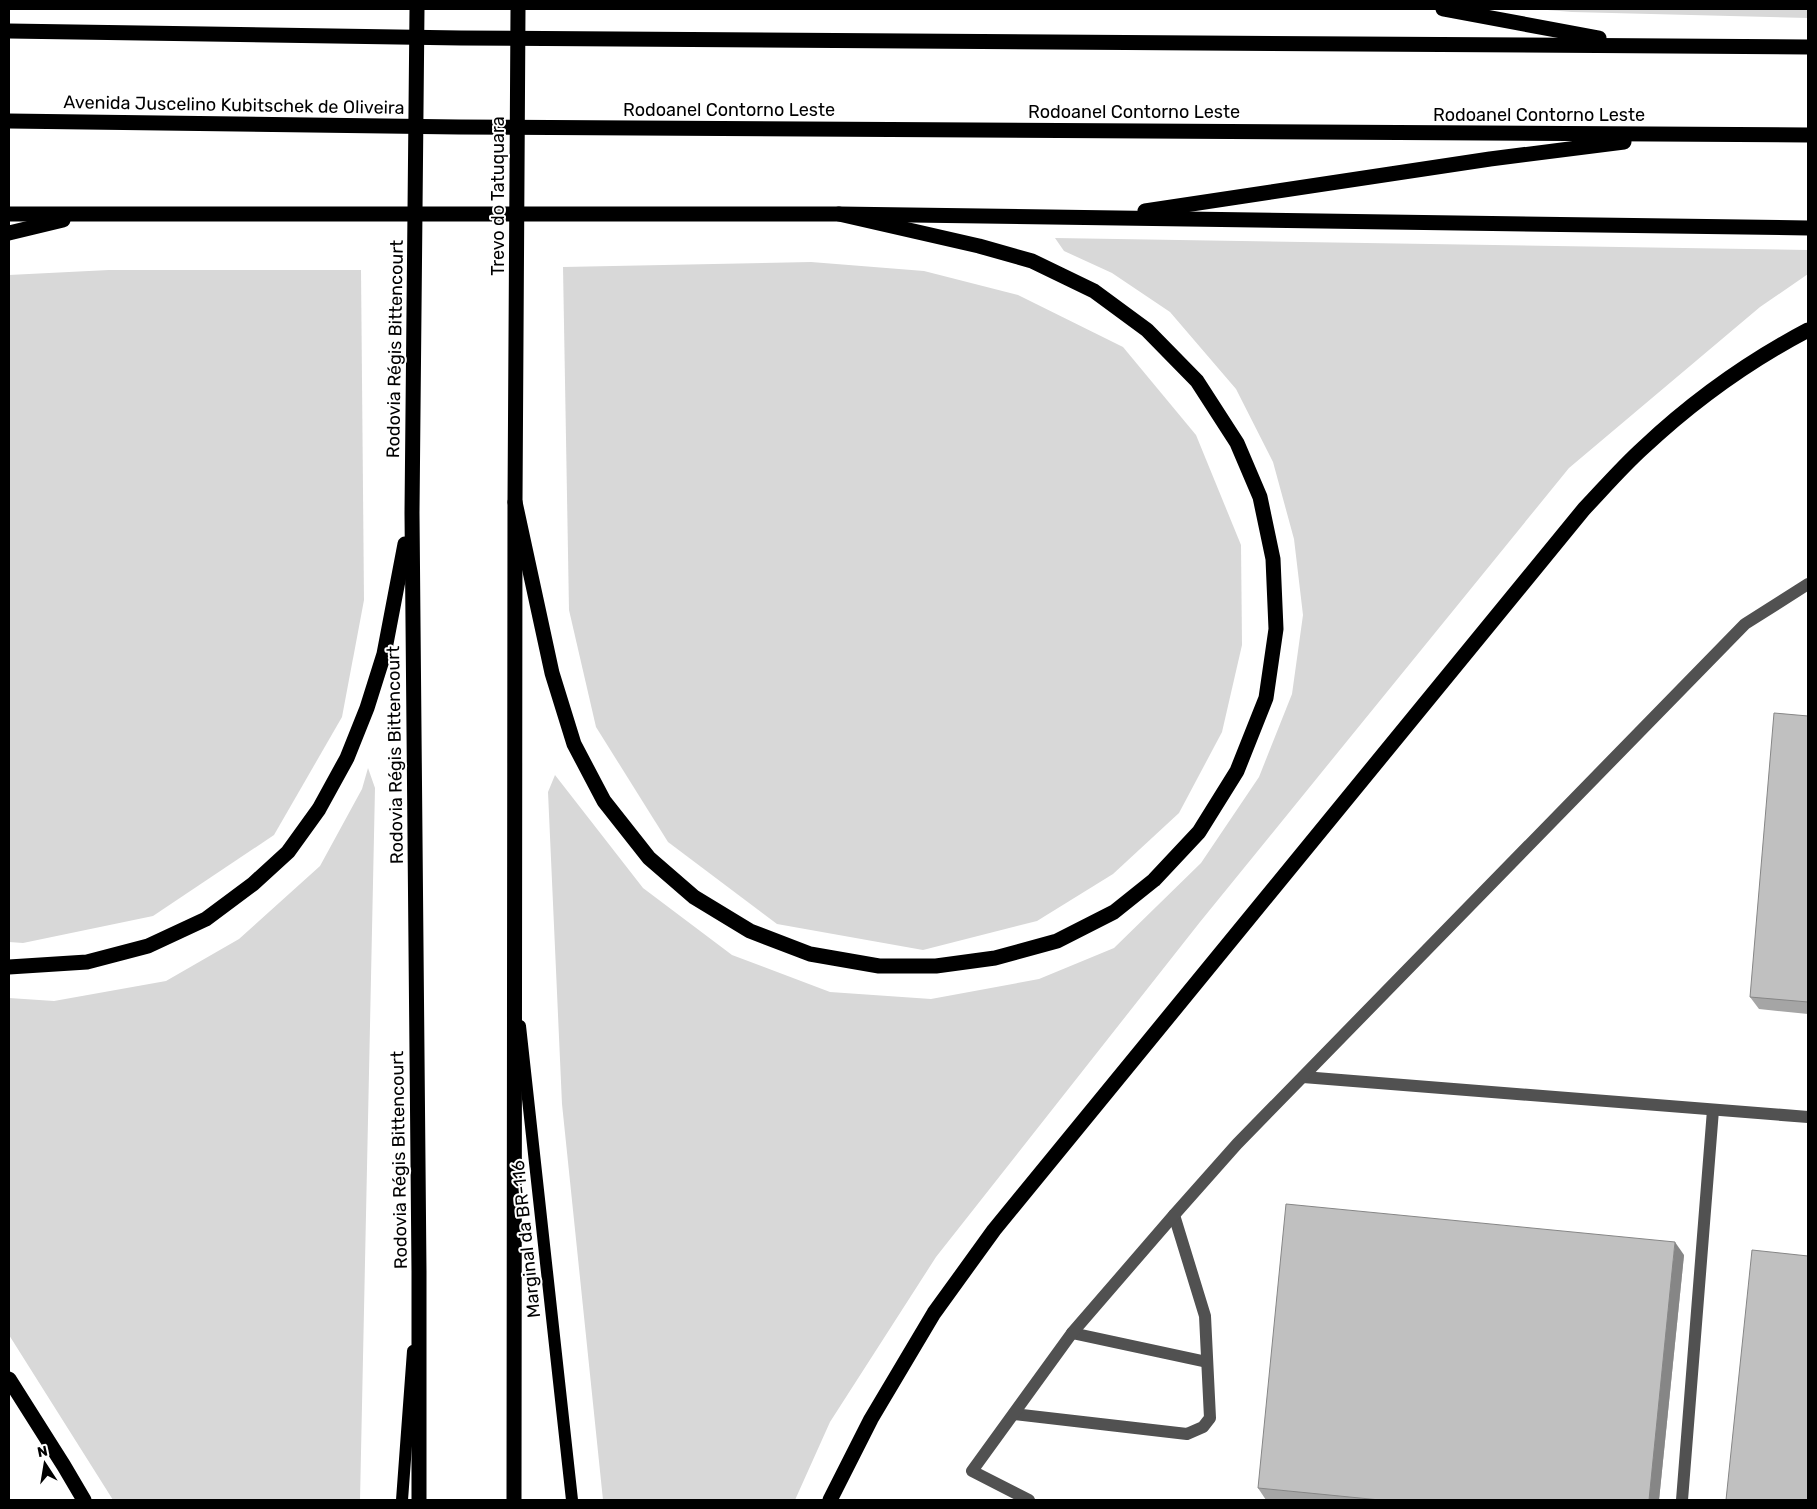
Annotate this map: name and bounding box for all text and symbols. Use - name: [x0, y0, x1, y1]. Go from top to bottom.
- street label: Avenida Juscelino Kubitschek de Oliveira: [63, 91, 405, 119]
- street label: Rodoanel Contorno Leste: [623, 99, 835, 121]
- street label: Rodoanel Contorno Leste: [1028, 101, 1240, 123]
- street label: Rodoanel Contorno Leste: [1433, 104, 1645, 126]
- street label: Trevo do Tatuquara: [487, 116, 509, 276]
- street label: Rodovia Régis Bittencourt: [382, 240, 408, 458]
- street label: Rodovia Régis Bittencourt: [382, 646, 408, 864]
- street label: Rodovia Régis Bittencourt: [386, 1051, 412, 1269]
- street label: Marginal da BR-116: [507, 1159, 545, 1319]
- north arrow: [20, 1439, 70, 1489]
- text: N: [36, 1442, 49, 1461]

